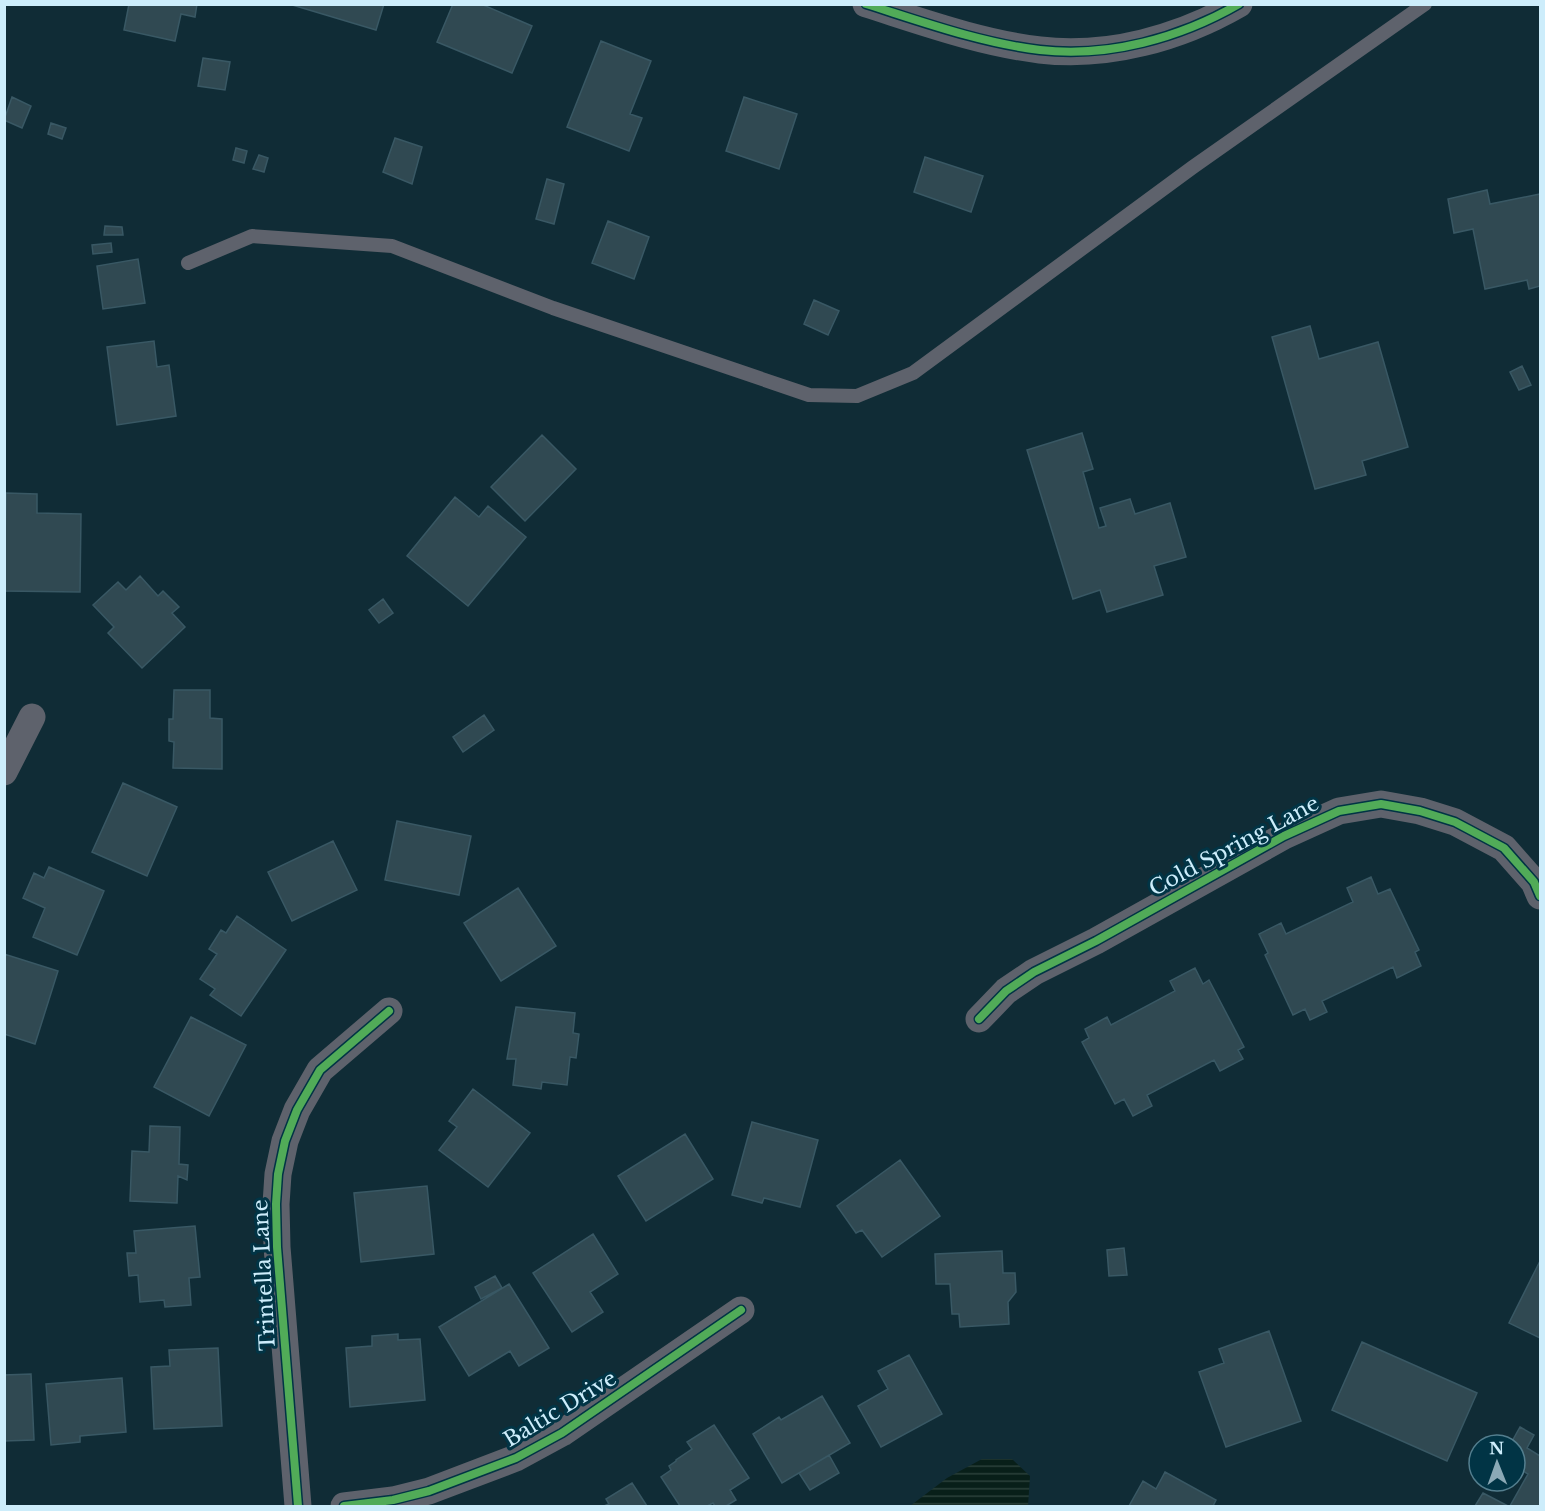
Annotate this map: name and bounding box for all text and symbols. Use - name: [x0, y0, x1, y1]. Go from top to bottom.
- street label: Cold Spring Lane: [1145, 790, 1323, 902]
- street label: Trintella Lane: [247, 1199, 281, 1351]
- street label: Baltic Drive: [499, 1365, 621, 1453]
- north arrow: [1467, 1433, 1527, 1493]
- text: N: [1489, 1438, 1504, 1458]

